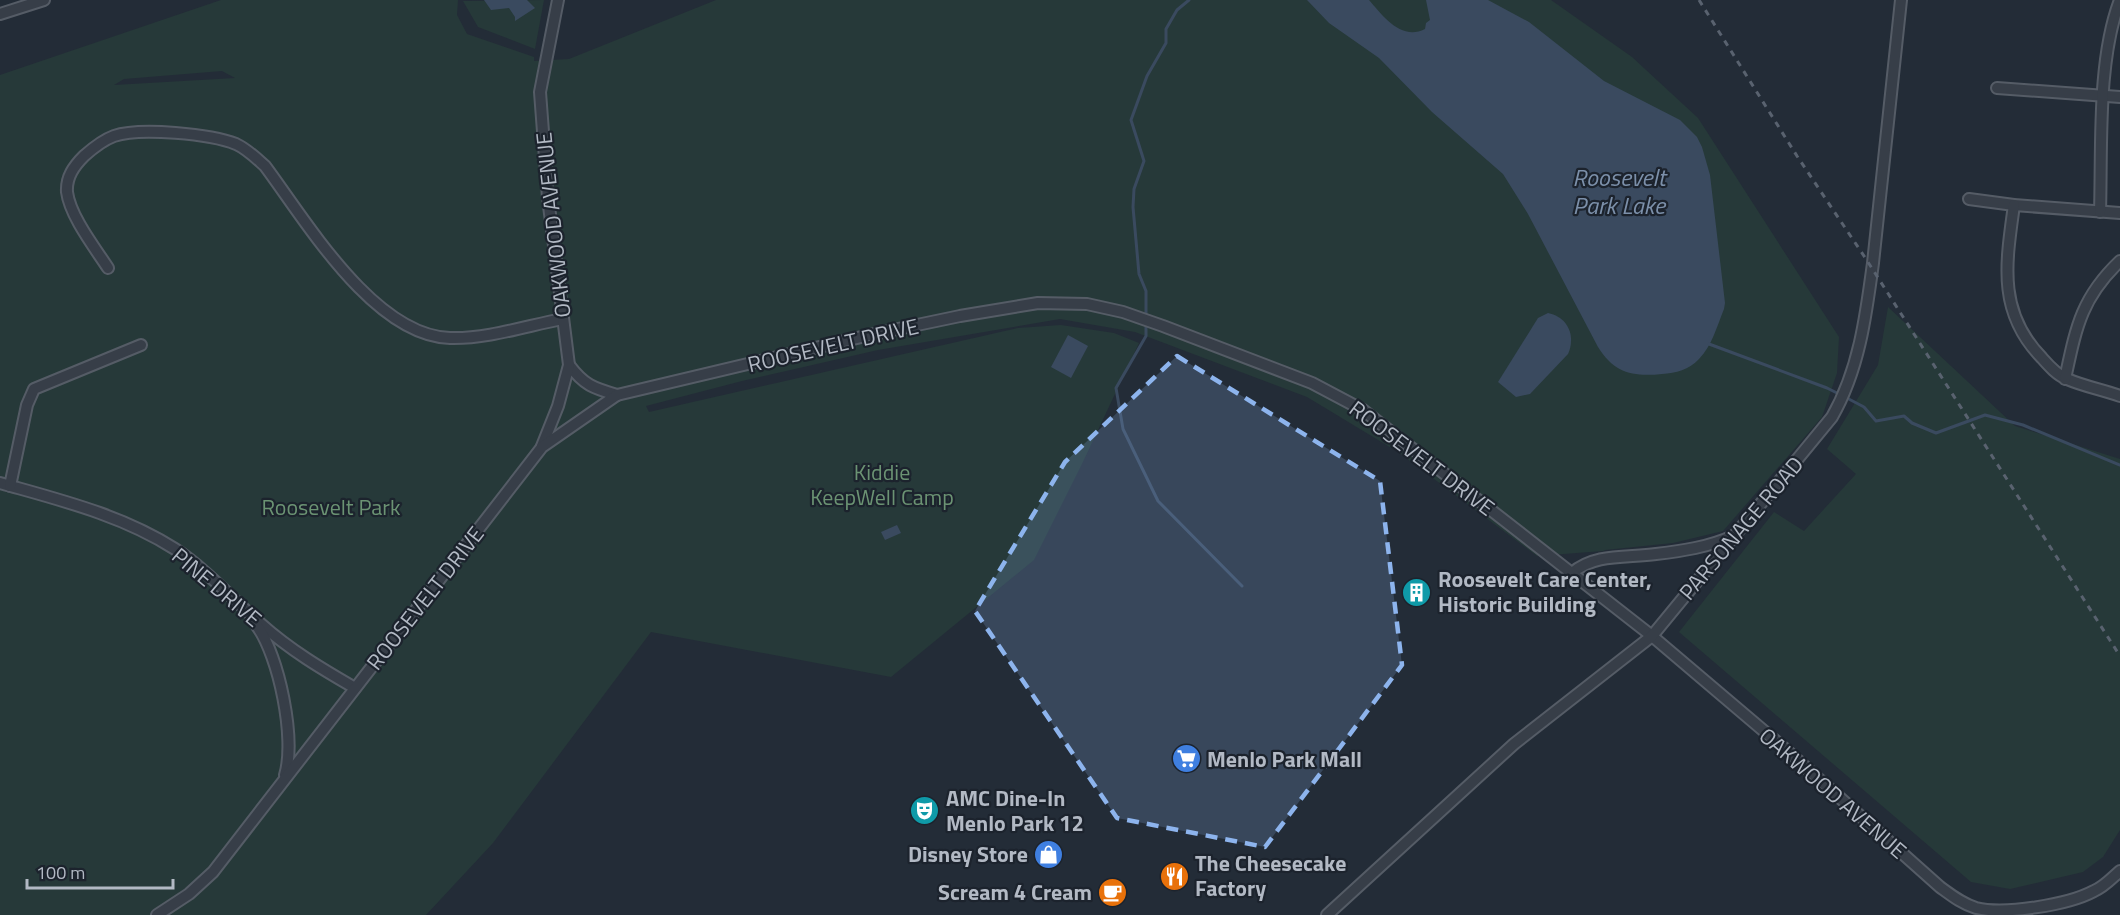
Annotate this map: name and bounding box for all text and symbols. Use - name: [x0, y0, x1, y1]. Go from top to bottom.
- street label: OAKWOOD AVENUE: [526, 131, 580, 319]
- water label: Roosevelt Park Lake: [1573, 159, 1669, 223]
- street label: ROOSEVELT DRIVE: [744, 309, 922, 381]
- street label: ROOSEVELT DRIVE: [1342, 392, 1502, 524]
- street label: PARSONAGE ROAD: [1670, 449, 1812, 607]
- park label: Kiddie KeepWell Camp: [810, 455, 954, 514]
- park label: Roosevelt Park: [262, 490, 401, 524]
- street label: ROOSEVELT DRIVE: [358, 519, 492, 677]
- street label: PINE DRIVE: [165, 539, 269, 635]
- place label: Roosevelt Care Center, Historic Building: [1438, 562, 1652, 621]
- building icon: Roosevelt Care Center, Historic Building: [1401, 576, 1433, 608]
- street label: OAKWOOD AVENUE: [1752, 719, 1914, 867]
- place label: Menlo Park Mall: [1207, 742, 1362, 776]
- supermarket icon: Menlo Park Mall: [1170, 743, 1202, 775]
- place label: AMC Dine-In Menlo Park 12: [946, 781, 1084, 840]
- theatre icon: AMC Dine-In Menlo Park 12: [909, 795, 941, 827]
- place label: Disney Store: [908, 837, 1028, 871]
- shop icon: Disney Store: [1033, 838, 1065, 870]
- place label: The Cheesecake Factory: [1195, 846, 1346, 905]
- scale bar: [27, 852, 172, 890]
- text: 100 m: [36, 859, 85, 886]
- restaurant icon: The Cheesecake Factory: [1158, 860, 1190, 892]
- place label: Scream 4 Cream: [938, 875, 1092, 909]
- cafe icon: Scream 4 Cream: [1097, 876, 1129, 908]

